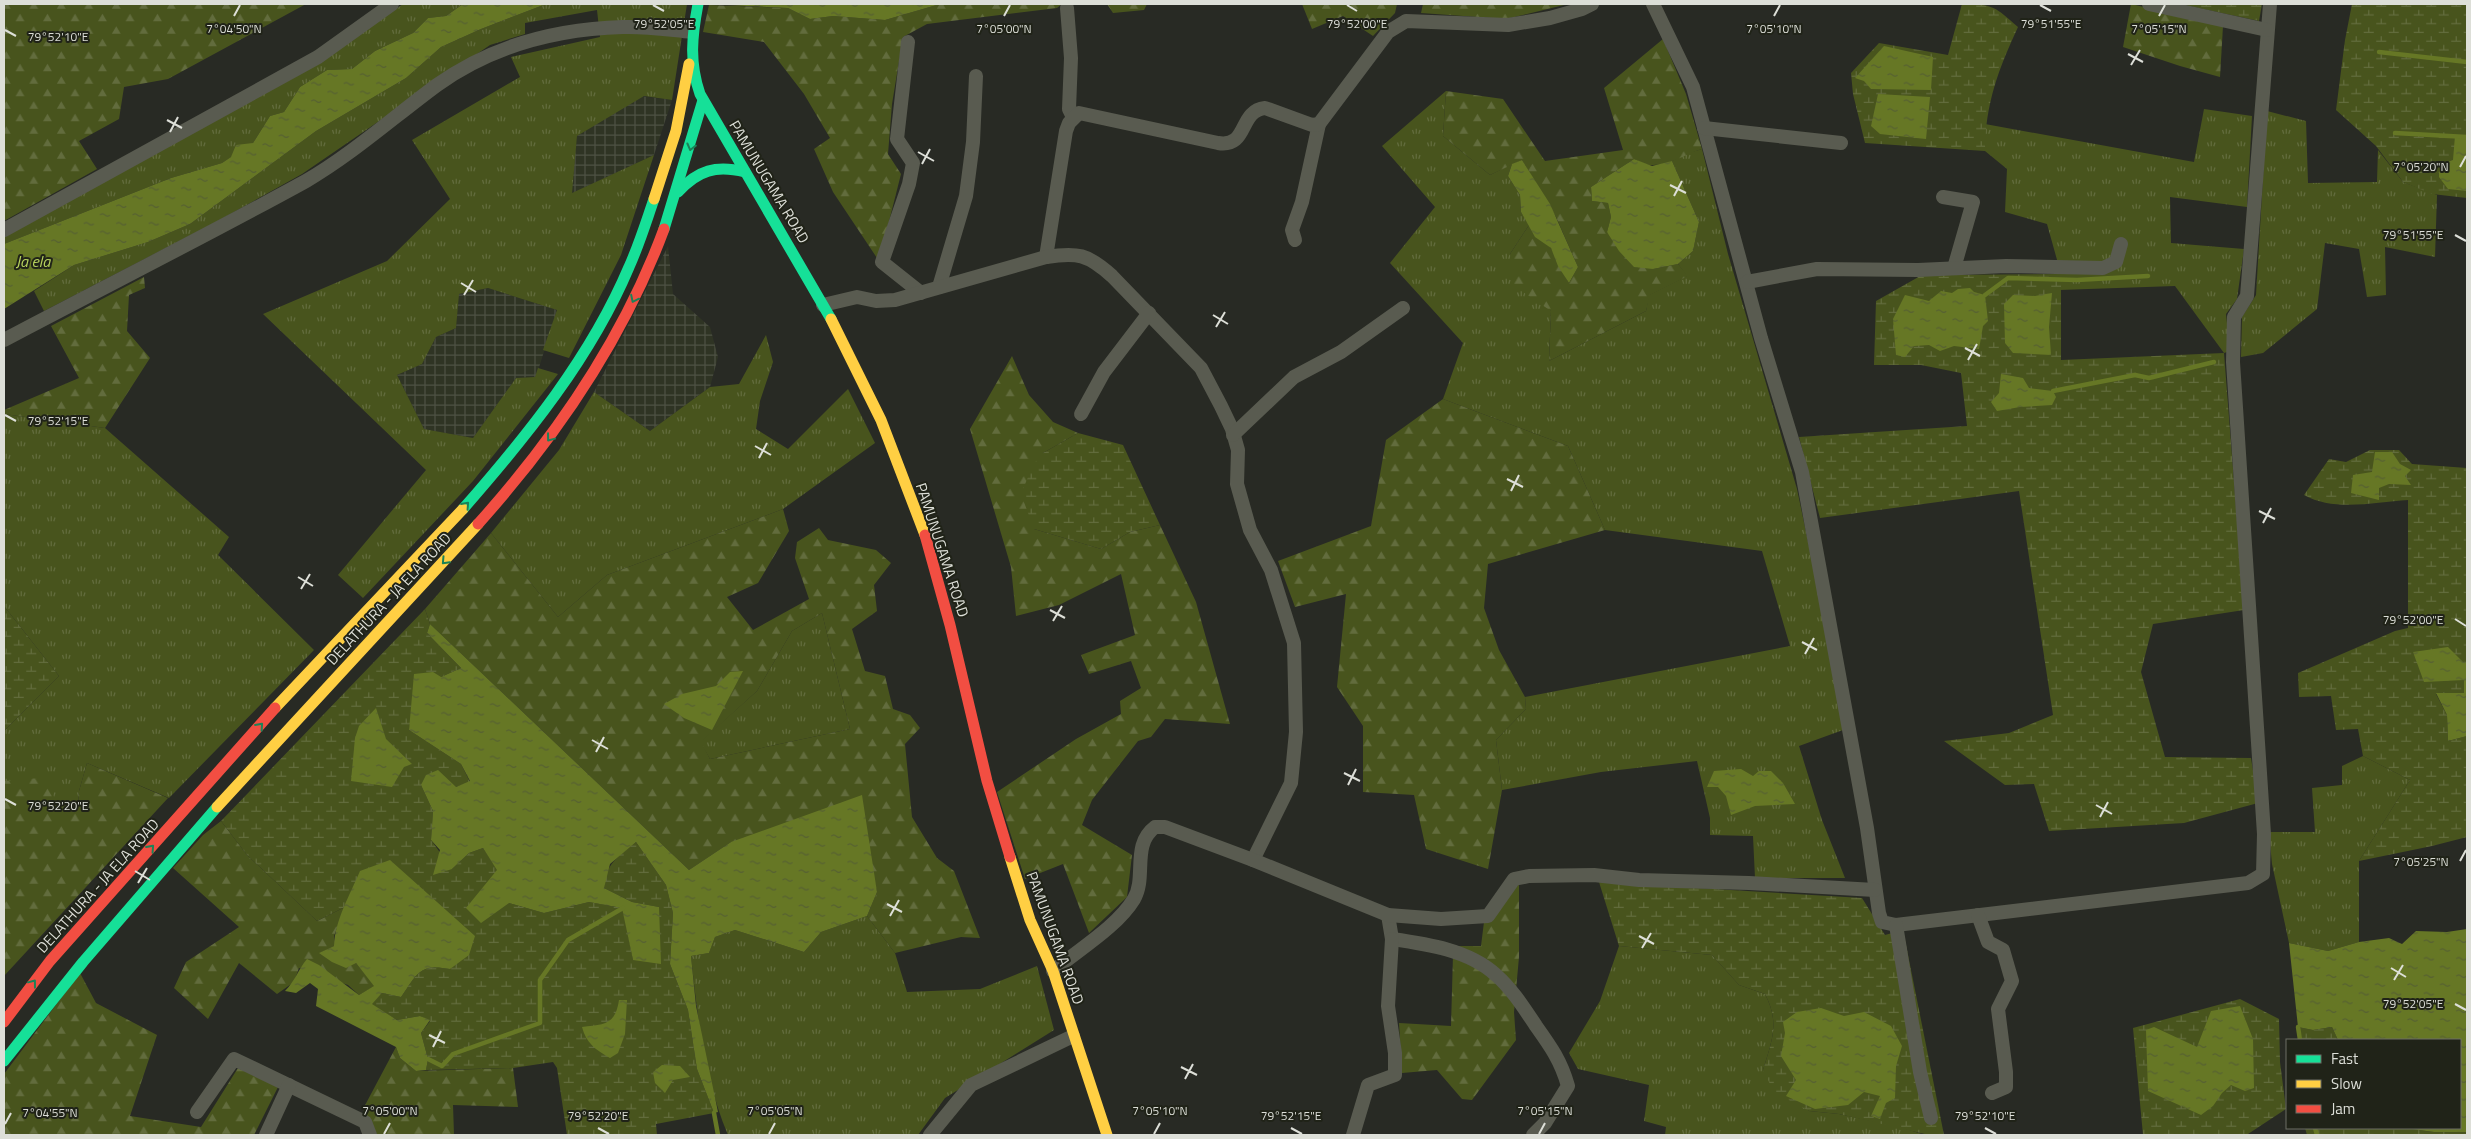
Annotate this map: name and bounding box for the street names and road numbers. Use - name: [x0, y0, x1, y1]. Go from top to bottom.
- street label: PAMUNUGAMA ROAD: [724, 116, 815, 248]
- street label: PAMUNUGAMA ROAD: [910, 480, 975, 620]
- street label: DELATHURA - JA ELA ROAD: [321, 527, 456, 670]
- street label: DELATHURA - JA ELA ROAD: [31, 813, 164, 958]
- street label: PAMUNUGAMA ROAD: [1021, 868, 1090, 1008]

